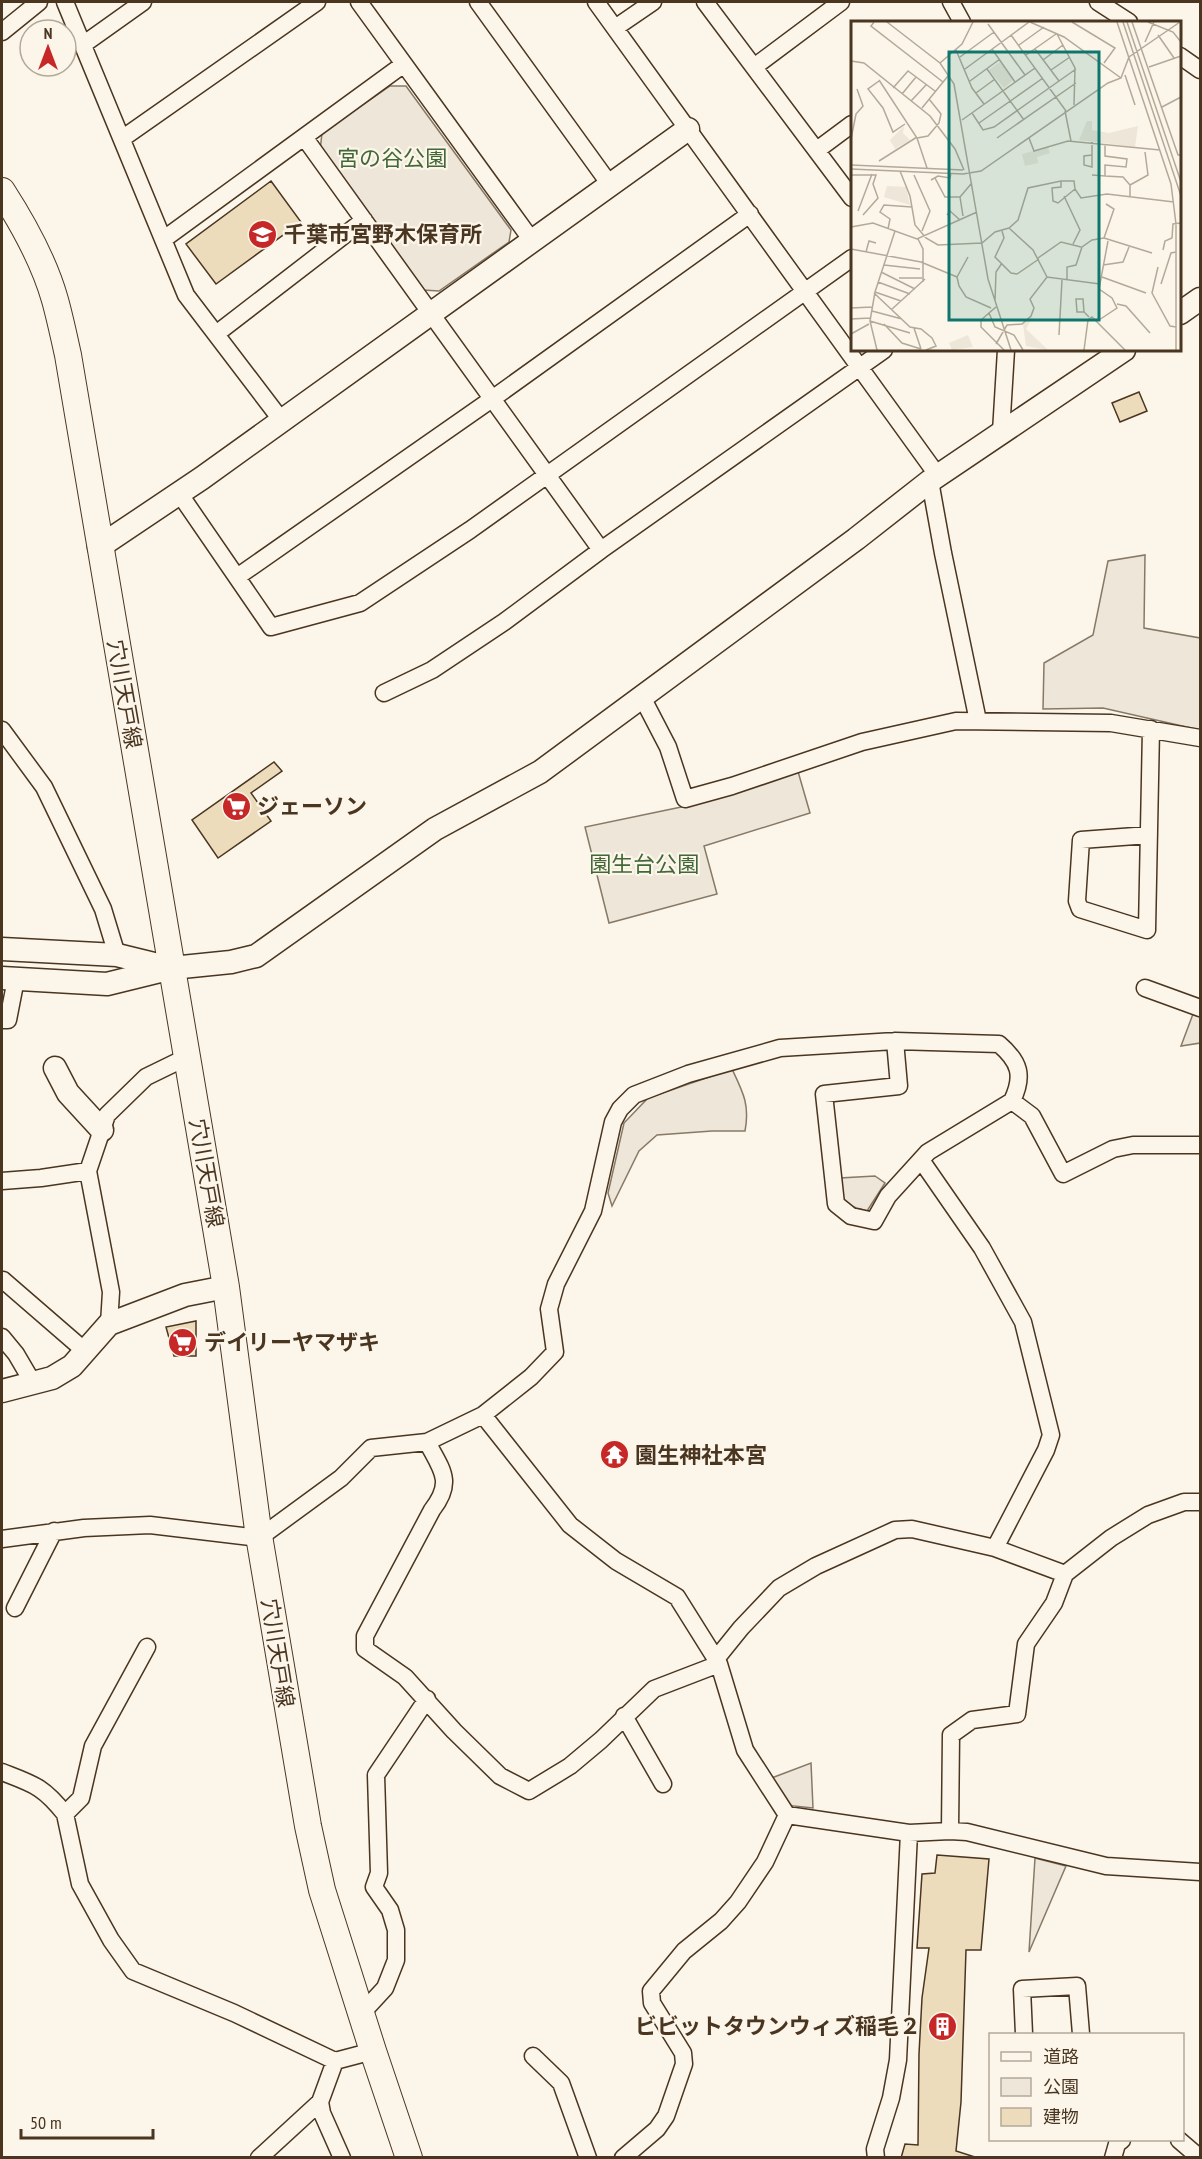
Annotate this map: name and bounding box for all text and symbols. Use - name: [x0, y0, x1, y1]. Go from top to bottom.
- north arrow: [18, 18, 78, 78]
- inset map: [851, 21, 1181, 351]
- text: N: [44, 23, 52, 43]
- park label: 宮の谷公園: [337, 144, 447, 172]
- school or university icon: 千葉市宮野木保育所: [247, 218, 279, 250]
- place label: 千葉市宮野木保育所: [284, 220, 482, 248]
- street label: 穴川天戸線: [102, 637, 148, 751]
- supermarket icon: ジェーソン: [220, 790, 252, 822]
- place label: ジェーソン: [257, 792, 367, 820]
- park label: 園生台公園: [589, 850, 699, 878]
- street label: 穴川天戸線: [184, 1116, 230, 1230]
- supermarket icon: デイリーヤマザキ: [167, 1326, 199, 1358]
- place label: デイリーヤマザキ: [204, 1328, 380, 1356]
- temple icon: 園生神社本宮: [598, 1439, 630, 1471]
- place label: 園生神社本宮: [635, 1441, 767, 1469]
- street label: 穴川天戸線: [256, 1596, 300, 1710]
- building icon: ビビットタウンウィズ稲毛２: [926, 2010, 958, 2042]
- place label: ビビットタウンウィズ稲毛２: [635, 2012, 921, 2040]
- legend: [989, 2033, 1184, 2141]
- text: 道路: [1043, 2045, 1079, 2068]
- text: 公園: [1043, 2075, 1079, 2098]
- scale bar: [21, 2102, 153, 2140]
- text: 建物: [1043, 2105, 1079, 2128]
- text: 50 m: [30, 2111, 62, 2134]

